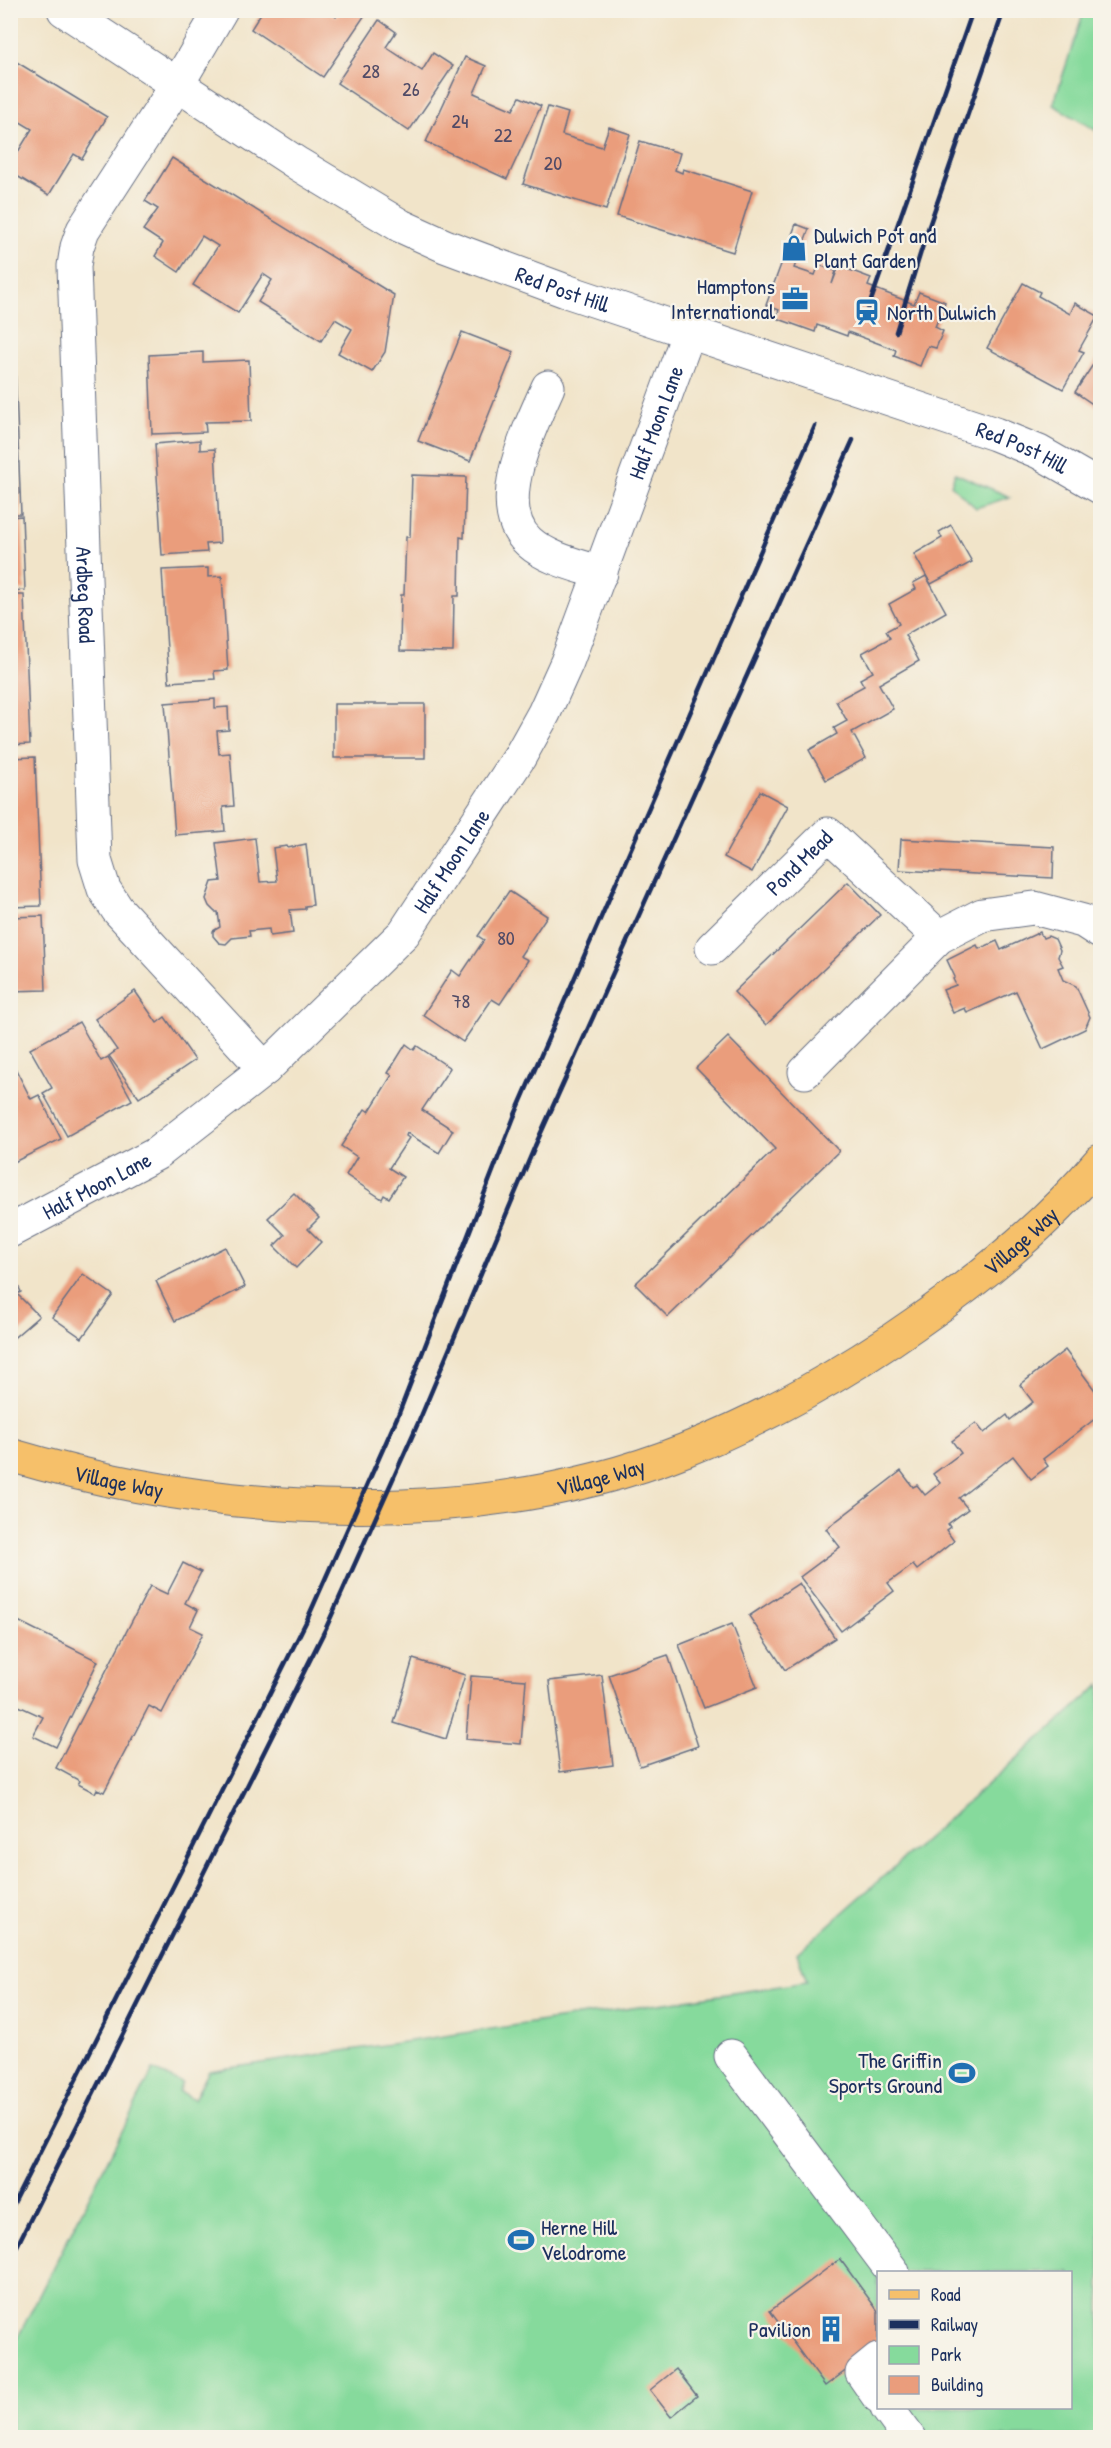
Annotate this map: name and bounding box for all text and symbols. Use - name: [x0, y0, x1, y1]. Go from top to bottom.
- house number: 28: [362, 57, 380, 84]
- house number: 26: [402, 75, 420, 102]
- house number: 24: [452, 107, 468, 134]
- house number: 22: [494, 121, 513, 148]
- house number: 20: [544, 149, 562, 176]
- place label: Dulwich Pot and Plant Garden: [814, 220, 937, 275]
- shop icon: Dulwich Pot and Plant Garden: [779, 233, 809, 263]
- street label: Red Post Hill: [511, 259, 614, 320]
- place label: Hamptons International: [671, 271, 775, 326]
- office icon: Hamptons International: [780, 284, 810, 314]
- station icon: North Dulwich: [852, 297, 882, 327]
- place label: North Dulwich: [887, 297, 996, 327]
- street label: Half Moon Lane: [621, 361, 690, 484]
- street label: Red Post Hill: [972, 414, 1074, 481]
- street label: Ardbeg Road: [69, 546, 102, 644]
- street label: Half Moon Lane: [406, 803, 497, 919]
- street label: Pond Mead: [759, 823, 839, 902]
- house number: 80: [497, 924, 515, 951]
- house number: 78: [452, 987, 470, 1014]
- street label: Half Moon Lane: [37, 1144, 157, 1226]
- street label: Village Way: [977, 1200, 1065, 1282]
- street label: Village Way: [553, 1451, 649, 1503]
- street label: Village Way: [71, 1458, 166, 1505]
- place label: The Griffin Sports Ground: [829, 2045, 942, 2100]
- sports icon: The Griffin Sports Ground: [947, 2058, 977, 2088]
- place label: Herne Hill Velodrome: [541, 2212, 627, 2267]
- sports icon: Herne Hill Velodrome: [506, 2225, 536, 2255]
- legend: [877, 2271, 1072, 2409]
- text: Road: [931, 2282, 961, 2307]
- text: Railway: [931, 2312, 978, 2337]
- place label: Pavilion: [748, 2314, 811, 2344]
- building icon: Pavilion: [816, 2314, 846, 2344]
- text: Park: [931, 2342, 962, 2367]
- text: Building: [931, 2372, 983, 2397]

